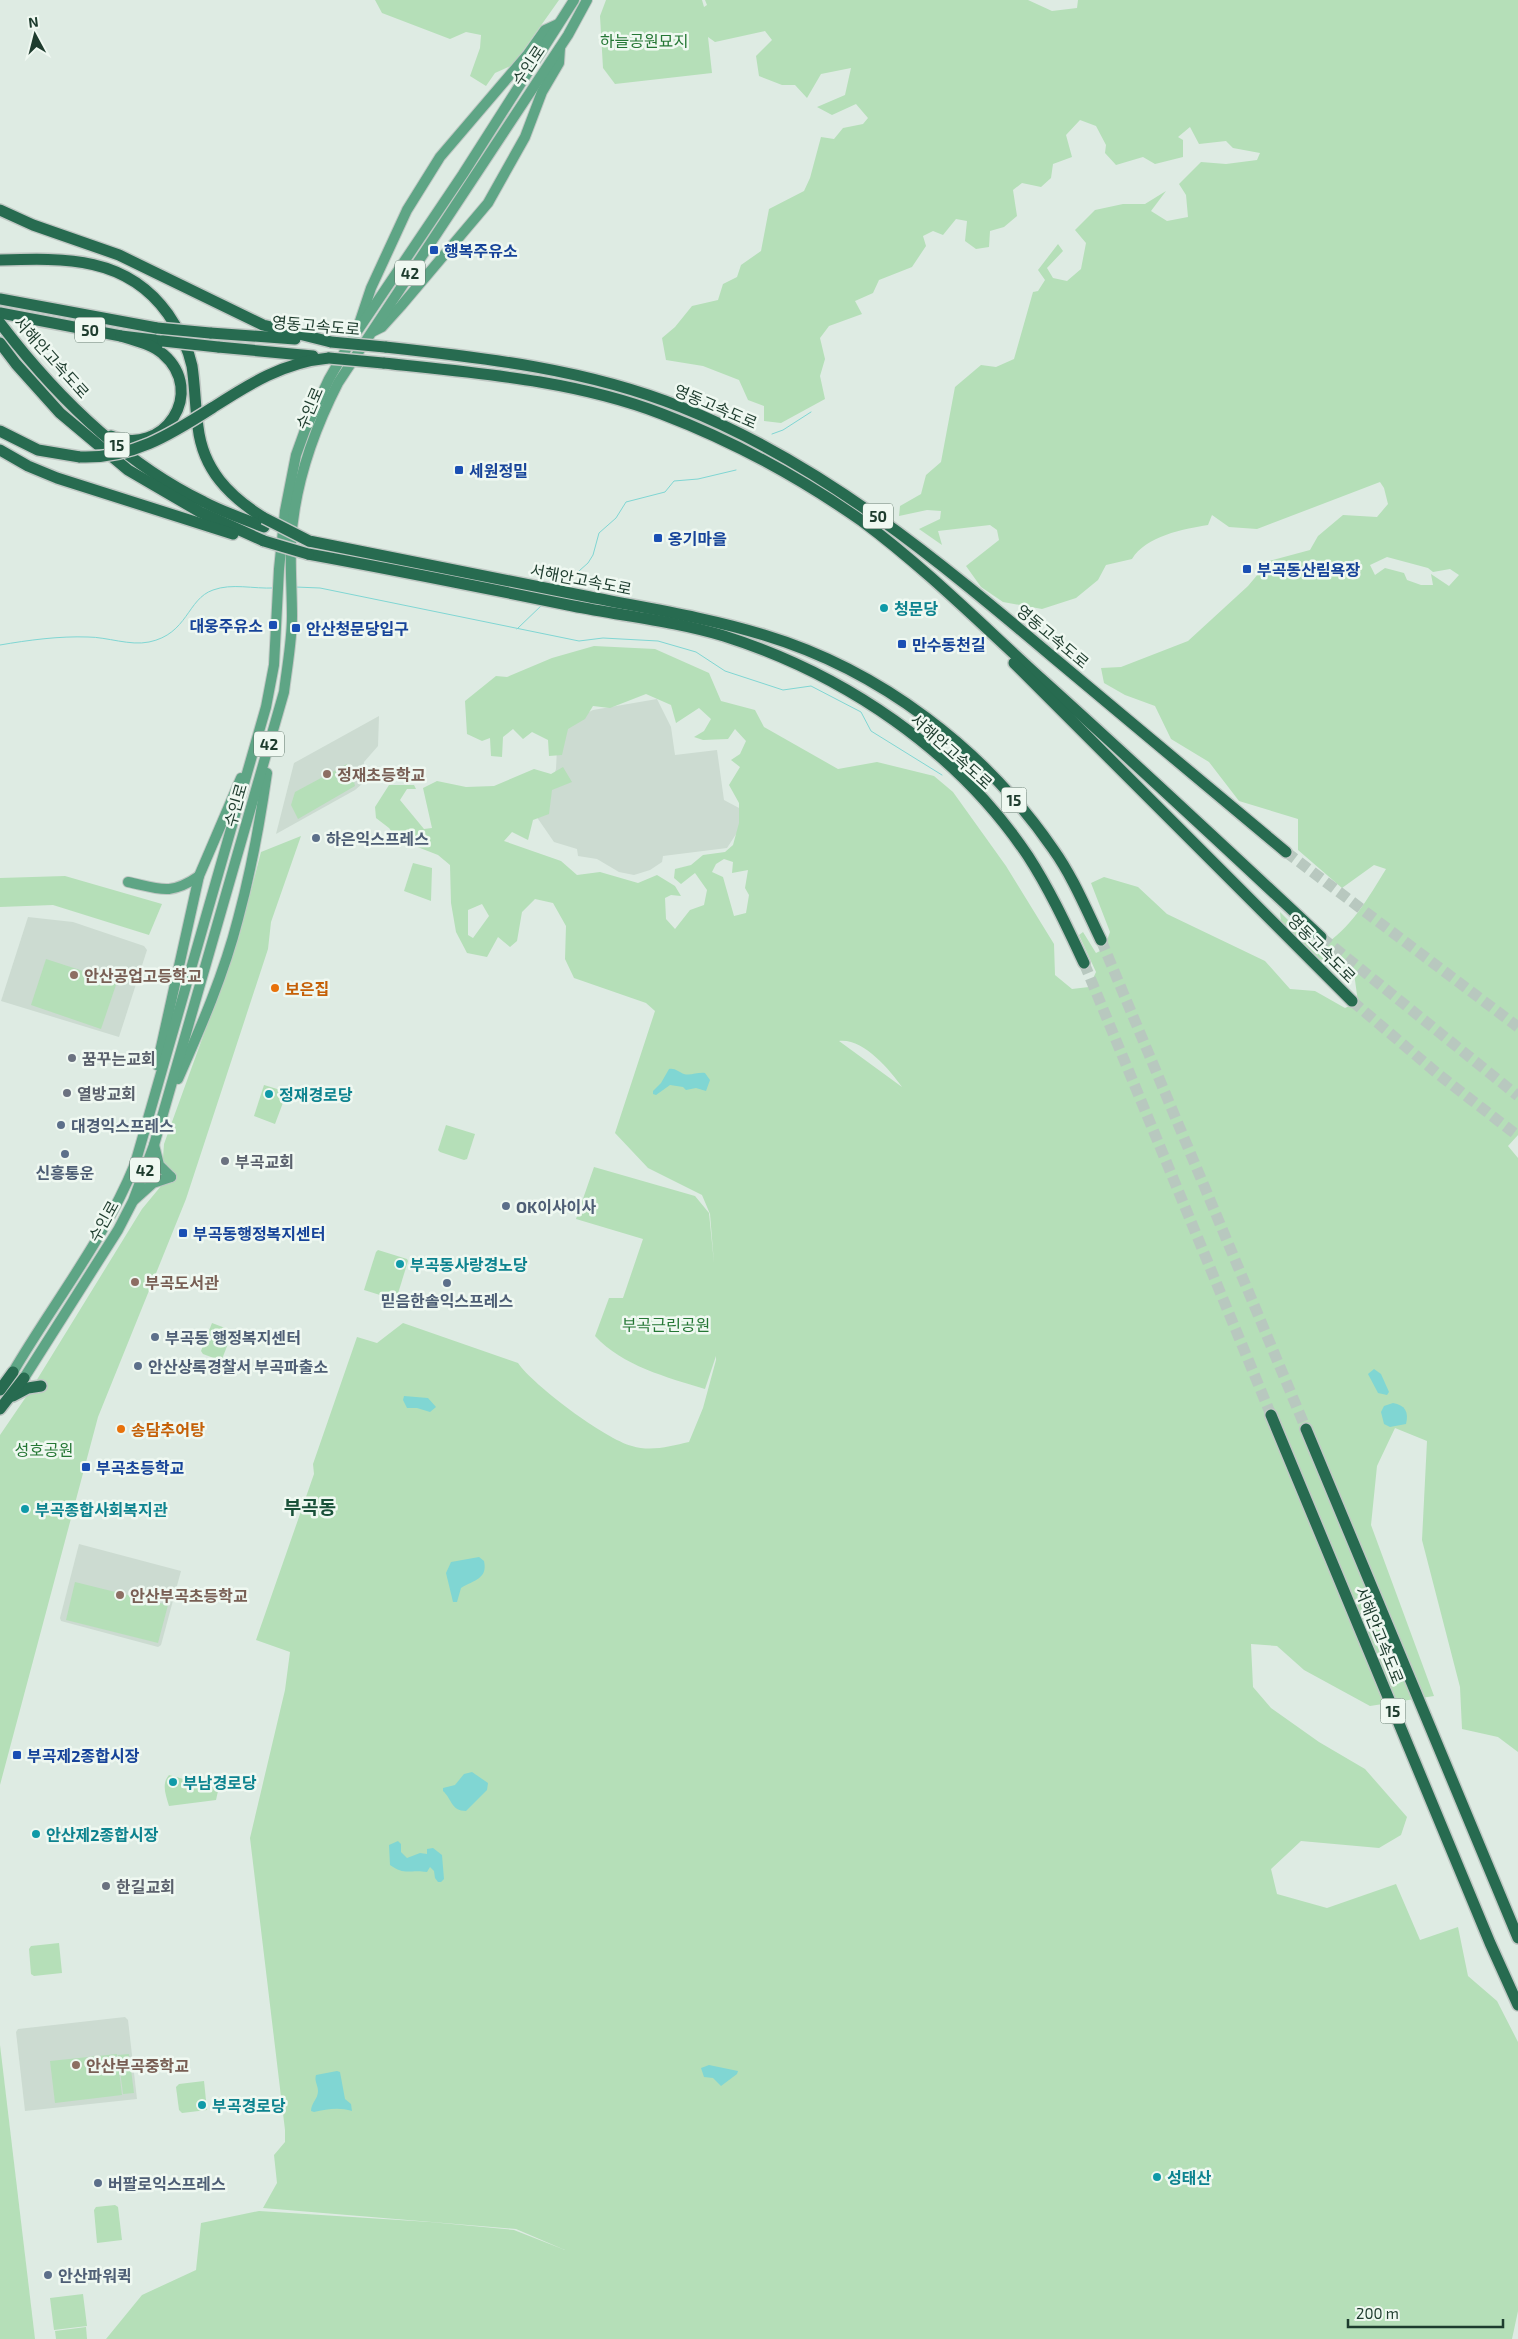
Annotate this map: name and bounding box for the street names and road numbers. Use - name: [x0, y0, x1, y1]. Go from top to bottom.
- street label: 수인로: [508, 41, 548, 89]
- road number: 42: [395, 260, 425, 286]
- street label: 서해안고속도로: [10, 312, 94, 402]
- street label: 영동고속도로: [271, 312, 361, 338]
- road number: 50: [75, 318, 105, 342]
- street label: 영동고속도로: [672, 380, 761, 432]
- street label: 수인로: [292, 384, 326, 432]
- road number: 15: [104, 432, 130, 458]
- road number: 50: [863, 504, 893, 528]
- street label: 서해안고속도로: [529, 560, 634, 598]
- street label: 영동고속도로: [1013, 600, 1093, 672]
- street label: 서해안고속도로: [907, 709, 997, 793]
- road number: 42: [254, 732, 284, 756]
- street label: 수인로: [220, 781, 250, 829]
- road number: 15: [1002, 788, 1026, 812]
- street label: 영동고속도로: [1284, 910, 1360, 986]
- road number: 42: [130, 1158, 160, 1182]
- street label: 수인로: [84, 1197, 122, 1245]
- street label: 서해안고속도로: [1352, 1584, 1408, 1687]
- road number: 15: [1380, 1698, 1406, 1724]

